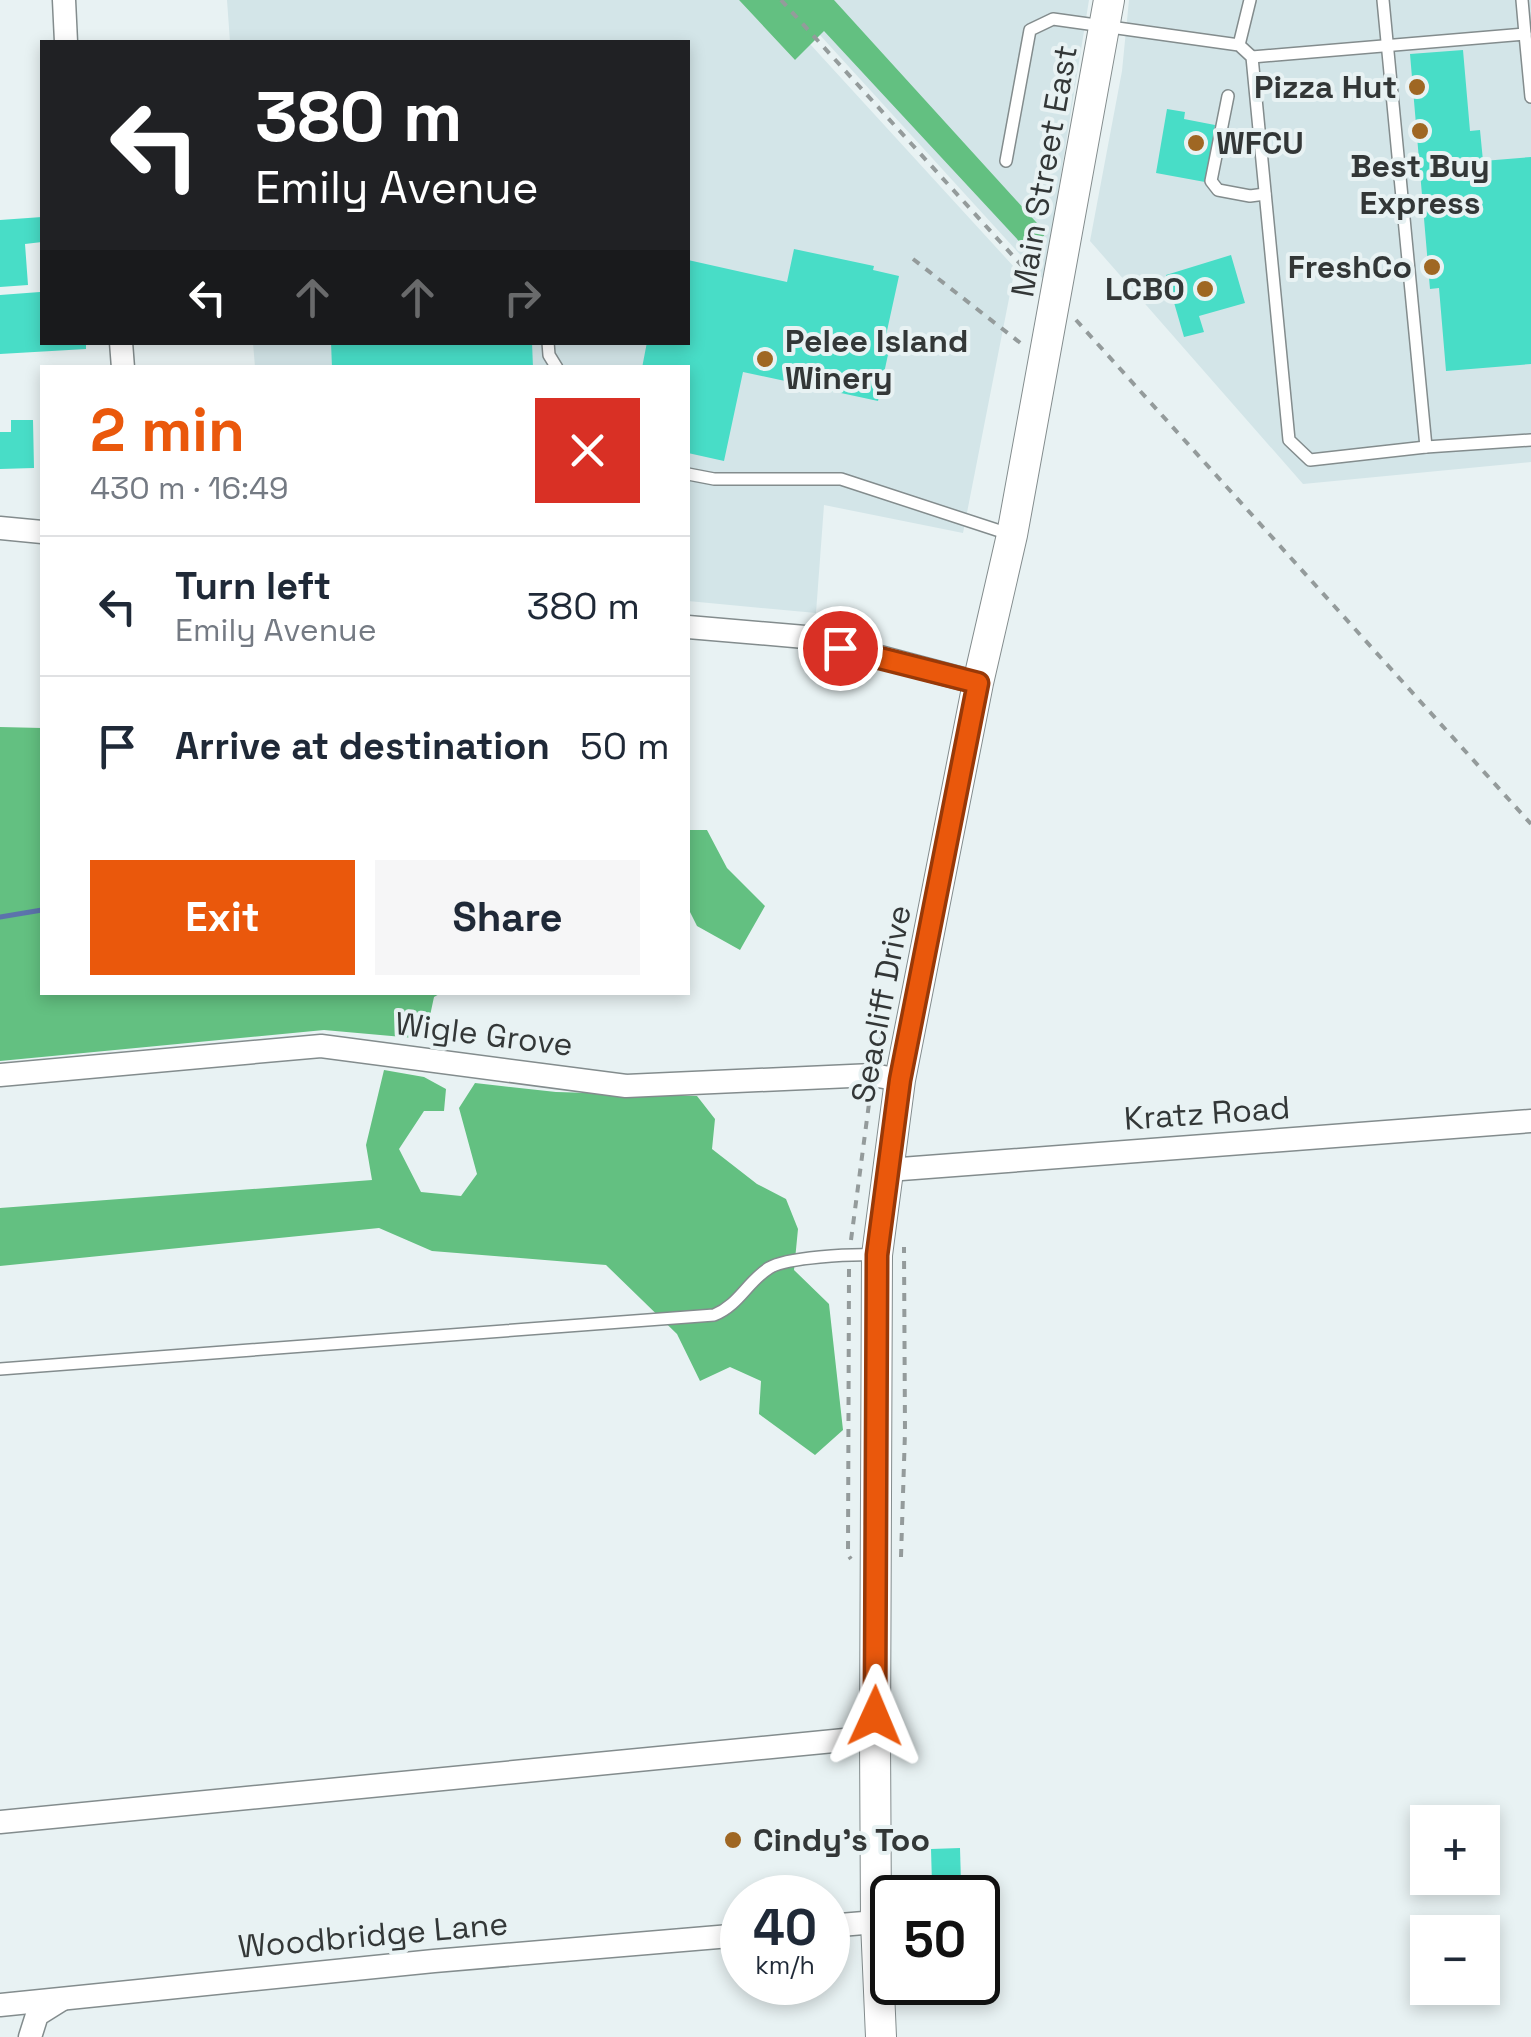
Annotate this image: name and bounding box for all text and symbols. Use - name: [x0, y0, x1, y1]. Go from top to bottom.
- street label: Main Street East: [1002, 42, 1086, 300]
- place label: Pizza Hut: [1254, 67, 1397, 107]
- text: 380 m: [255, 72, 462, 161]
- marker: Pizza Hut: [1406, 76, 1428, 98]
- icon: left: [90, 80, 220, 210]
- marker: Best Buy Express: [1409, 120, 1431, 142]
- place label: WFCU: [1216, 123, 1304, 163]
- marker: WFCU: [1185, 132, 1207, 154]
- place label: Best Buy Express: [1350, 146, 1490, 223]
- text: Emily Avenue: [255, 159, 539, 216]
- place label: FreshCo: [1288, 247, 1412, 287]
- marker: FreshCo: [1421, 256, 1443, 278]
- place label: LCBO: [1105, 269, 1185, 309]
- icon: left: [180, 270, 235, 325]
- icon: ahead: [285, 270, 340, 325]
- icon: ahead: [390, 270, 445, 325]
- icon: right: [495, 270, 550, 325]
- marker: LCBO: [1194, 278, 1216, 300]
- place label: Pelee Island Winery: [785, 321, 968, 398]
- marker: Pelee Island Winery: [754, 348, 776, 370]
- text: 2 min: [90, 392, 245, 469]
- button: close: [535, 398, 640, 503]
- text: 430 m · 16:49: [90, 468, 289, 508]
- text: Turn left: [175, 562, 331, 610]
- icon: left: [90, 579, 145, 634]
- text: 380 m: [527, 582, 640, 630]
- pin: [798, 606, 883, 691]
- text: Emily Avenue: [175, 610, 377, 650]
- icon: arrive: [813, 621, 868, 676]
- icon: arrive: [90, 719, 145, 774]
- text: Arrive at destination: [175, 722, 550, 770]
- text: 50 m: [580, 722, 670, 770]
- button: Exit: [90, 860, 355, 975]
- button: Share: [375, 860, 640, 975]
- street label: Seacliff Drive: [842, 902, 920, 1106]
- street label: Wigle Grove: [393, 1003, 575, 1065]
- street label: Kratz Road: [1123, 1087, 1291, 1139]
- position arrow: [823, 1664, 927, 1768]
- map controls: [1410, 1805, 1500, 2005]
- button: +: [1410, 1805, 1500, 1895]
- place label: Cindy's Too: [753, 1820, 930, 1860]
- marker: Cindy's Too: [722, 1829, 744, 1851]
- speed limit sign: 50: [870, 1875, 1000, 2005]
- text: 40: [753, 1896, 817, 1960]
- street label: Woodbridge Lane: [236, 1903, 510, 1967]
- button: −: [1410, 1915, 1500, 2005]
- text: km/h: [755, 1949, 815, 1981]

